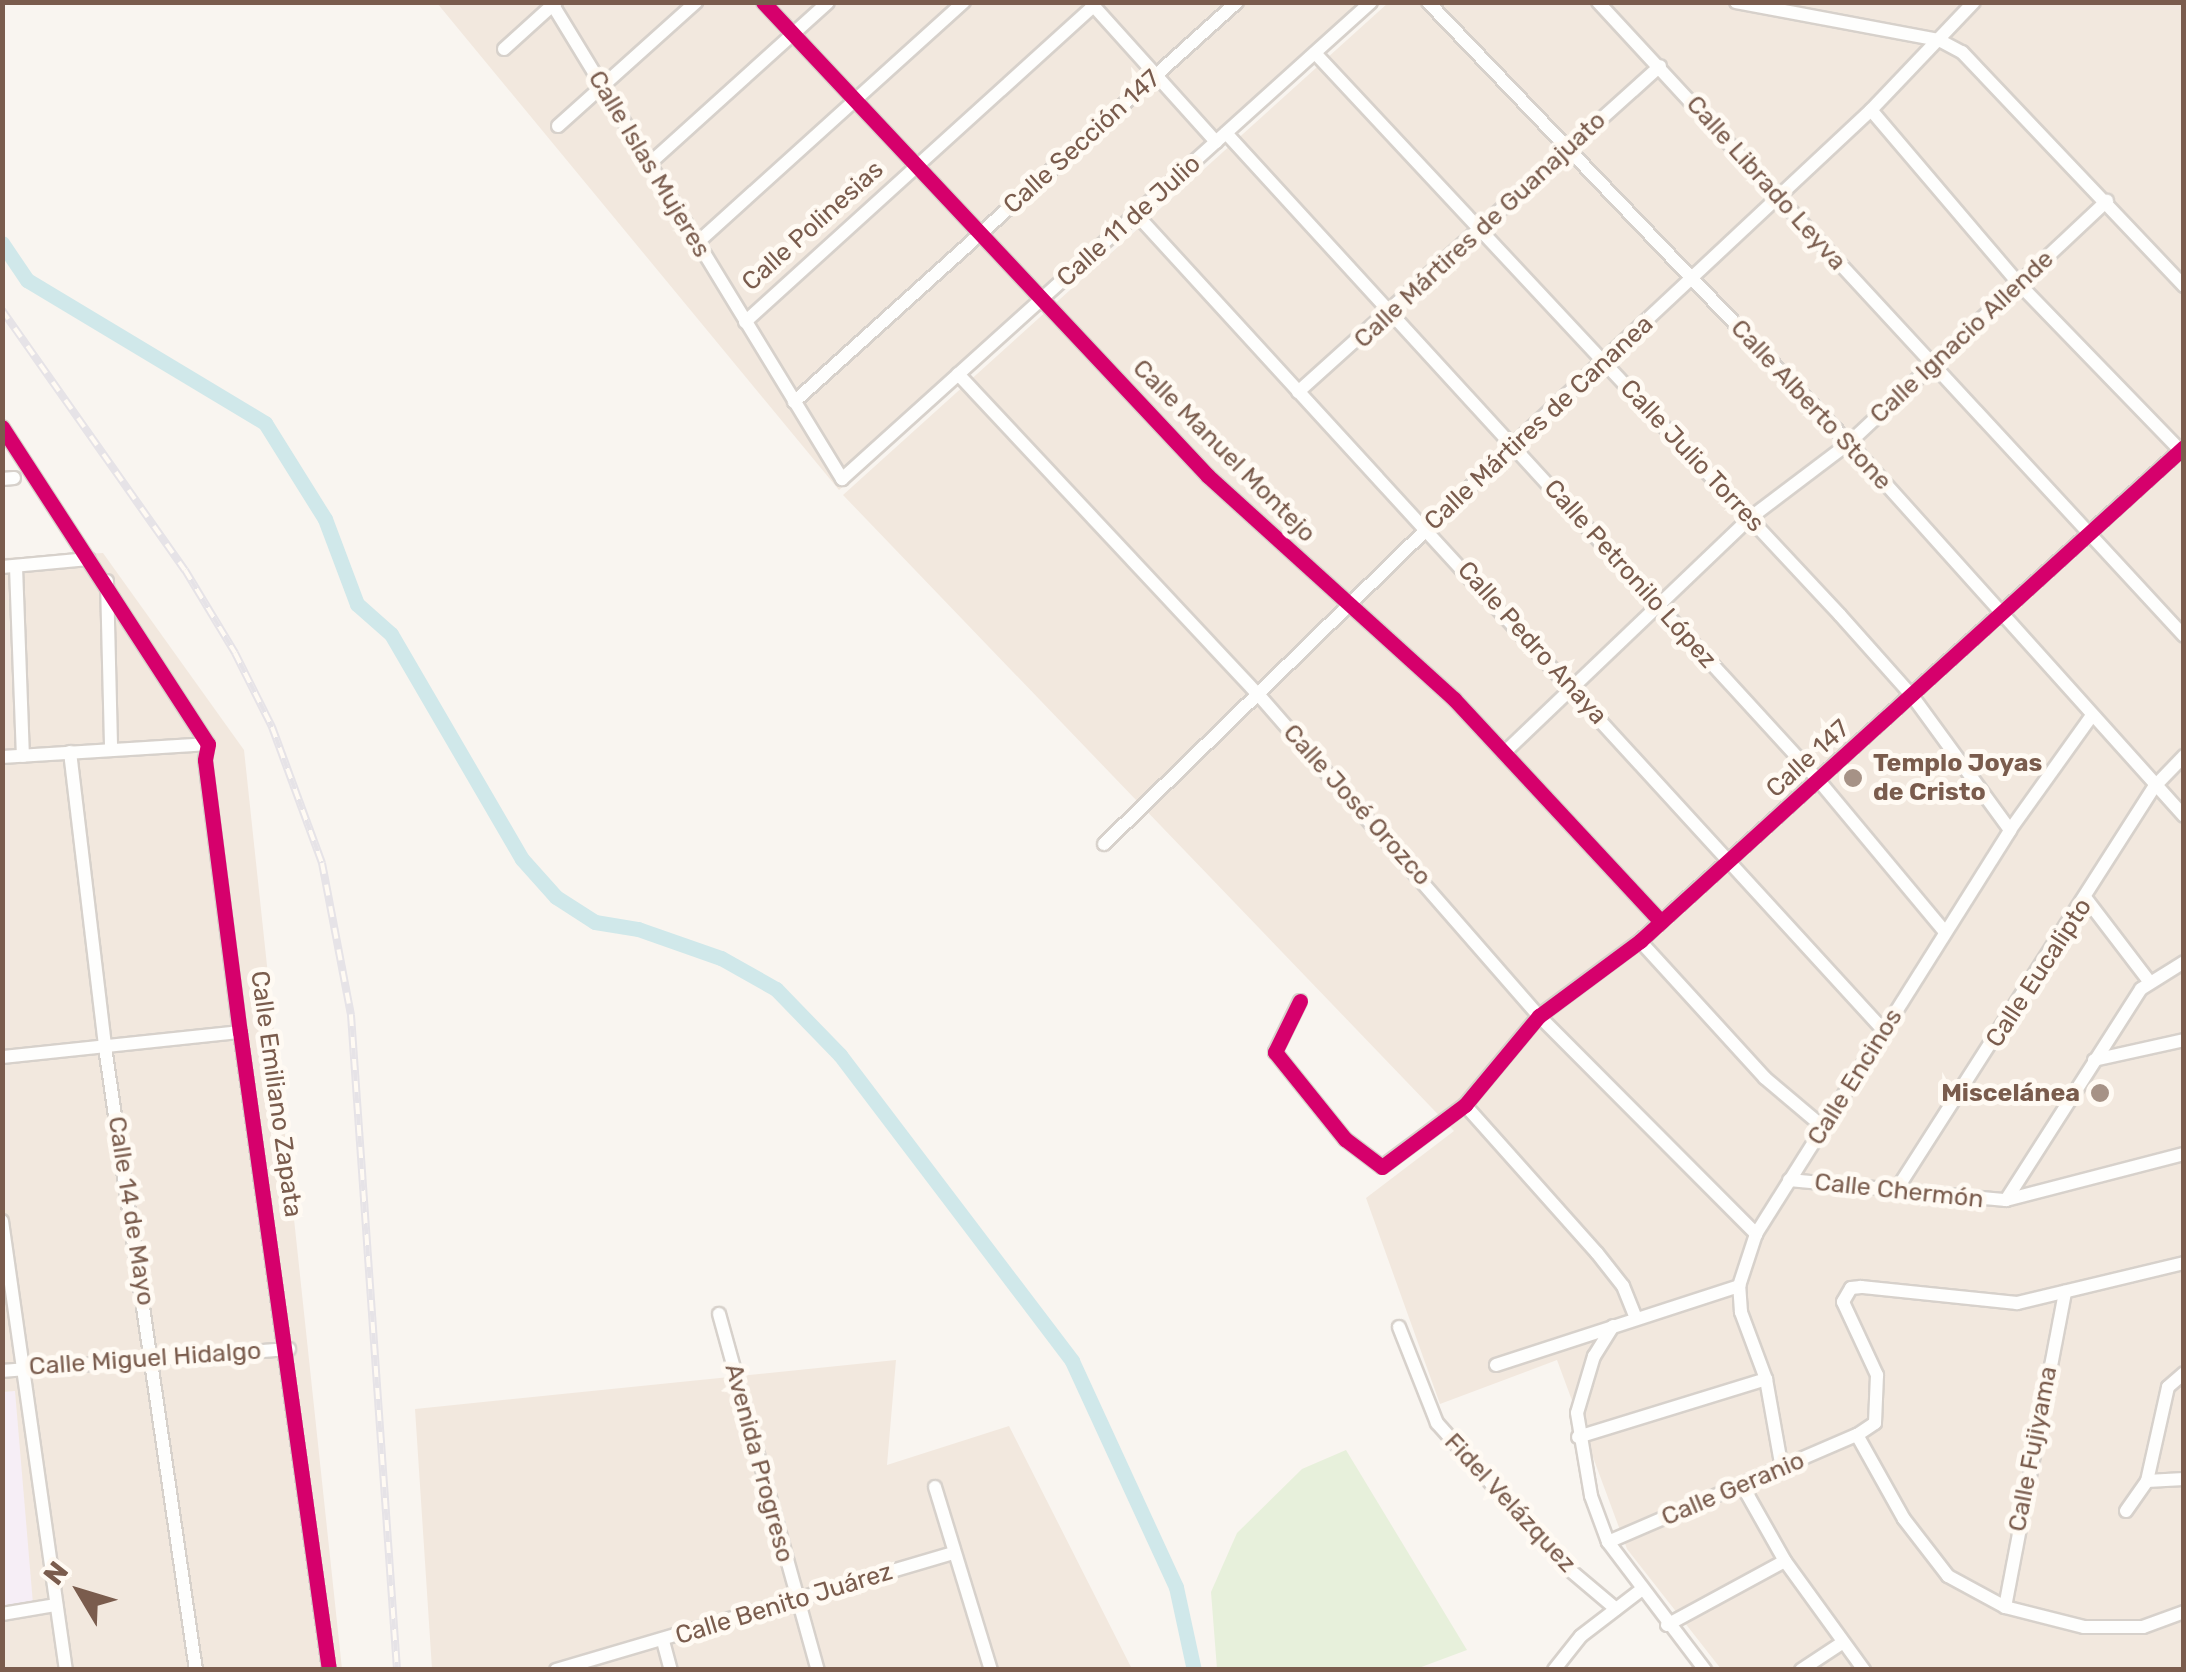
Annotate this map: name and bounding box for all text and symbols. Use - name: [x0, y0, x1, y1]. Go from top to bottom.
- street label: Calle Sección 147: [998, 64, 1166, 220]
- street label: Calle Islas Mujeres: [581, 65, 717, 263]
- street label: Calle Librado Leyva: [1680, 90, 1852, 276]
- street label: Calle Mártires de Guanajuato: [1348, 105, 1612, 355]
- street label: Calle 11 de Julio: [1051, 149, 1207, 293]
- street label: Calle Polinesias: [736, 155, 890, 297]
- street label: Calle Ignacio Allende: [1864, 244, 2060, 430]
- street label: Calle Mártires de Cananea: [1419, 309, 1659, 537]
- street label: Calle Alberto Stone: [1724, 313, 1898, 497]
- street label: Calle Manuel Montejo: [1126, 353, 1322, 549]
- street label: Calle Julio Torres: [1613, 373, 1771, 539]
- street label: Calle Petronilo López: [1537, 474, 1723, 674]
- street label: Calle Pedro Anaya: [1451, 555, 1613, 731]
- street label: Calle 147: [1760, 714, 1856, 804]
- street label: Calle José Orozco: [1277, 718, 1437, 892]
- place label: Templo Joyas de Cristo: [1873, 749, 2042, 808]
- marker: Templo Joyas de Cristo: [1842, 767, 1864, 789]
- street label: Calle Eucalipto: [1980, 893, 2098, 1053]
- street label: Calle Emiliano Zapata: [244, 969, 308, 1219]
- street label: Calle Encinos: [1801, 1003, 1909, 1151]
- place label: Miscelánea: [1941, 1078, 2080, 1108]
- marker: Miscelánea: [2089, 1082, 2111, 1104]
- street label: Calle 14 de Mayo: [101, 1114, 161, 1308]
- street label: Calle Chermón: [1813, 1167, 1985, 1215]
- street label: Calle Miguel Hidalgo: [28, 1336, 262, 1382]
- street label: Avenida Progreso: [718, 1360, 800, 1566]
- street label: Calle Fujiyama: [2002, 1364, 2064, 1534]
- street label: Fidel Velázquez: [1438, 1427, 1582, 1579]
- street label: Calle Geranio: [1657, 1445, 1809, 1533]
- north arrow: [30, 1542, 130, 1642]
- text: N: [37, 1555, 75, 1591]
- street label: Calle Benito Juárez: [672, 1557, 896, 1651]

